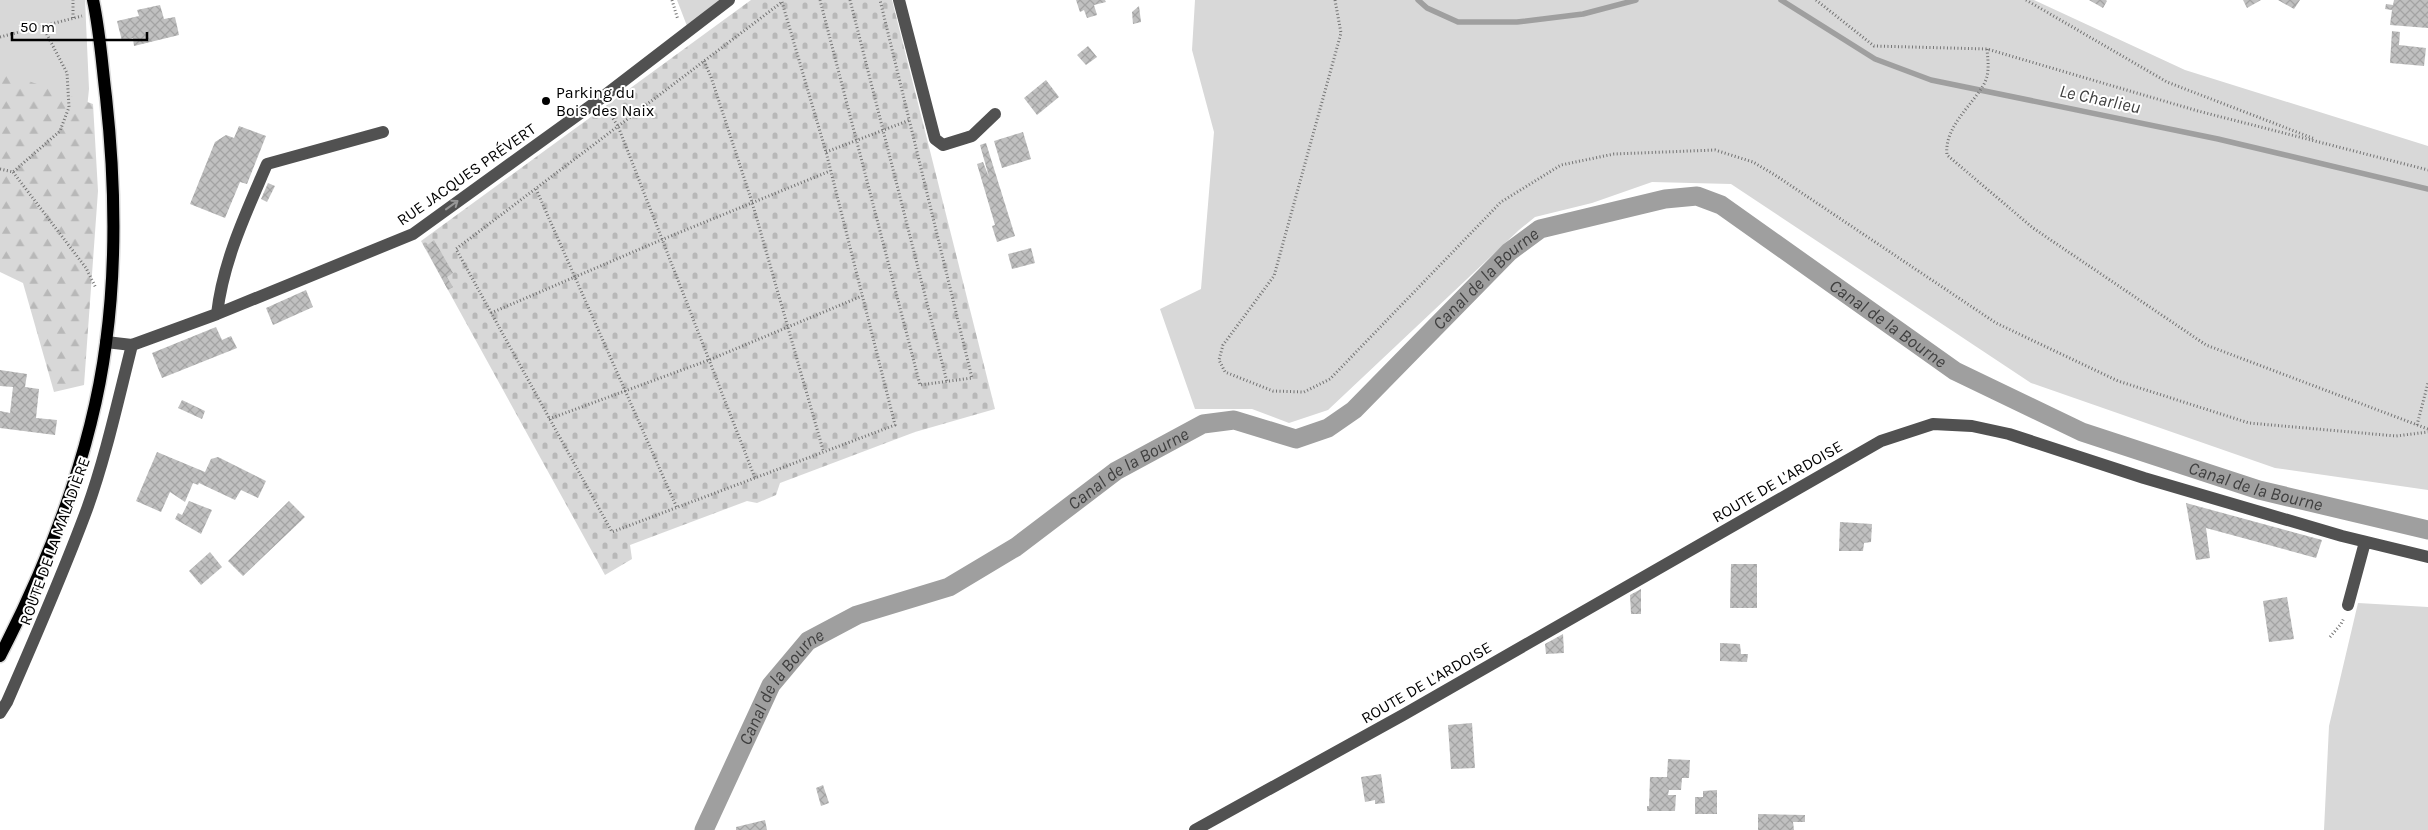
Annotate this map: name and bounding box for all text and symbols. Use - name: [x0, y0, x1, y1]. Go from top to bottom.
- scale bar: [12, 10, 148, 42]
- text: 50 m: [20, 18, 55, 36]
- water label: Le Charlieu: [2057, 80, 2143, 118]
- place label: Parking du Bois des Naix: [556, 83, 654, 120]
- marker: Parking du Bois des Naix: [540, 95, 552, 107]
- street label: RUE JACQUES PRÉVERT: [393, 119, 539, 230]
- one-way arrow: [445, 200, 458, 211]
- water label: Canal de la Bourne: [1428, 223, 1543, 334]
- water label: Canal de la Bourne: [1825, 274, 1951, 373]
- water label: Canal de la Bourne: [1063, 423, 1192, 515]
- street label: ROUTE DE L'ARDOISE: [1709, 436, 1846, 527]
- street label: ROUTE DE LA MALADIÈRE: [15, 455, 94, 628]
- water label: Canal de la Bourne: [2186, 457, 2325, 516]
- water label: Canal de la Bourne: [734, 624, 827, 749]
- street label: ROUTE DE L'ARDOISE: [1358, 637, 1495, 728]

